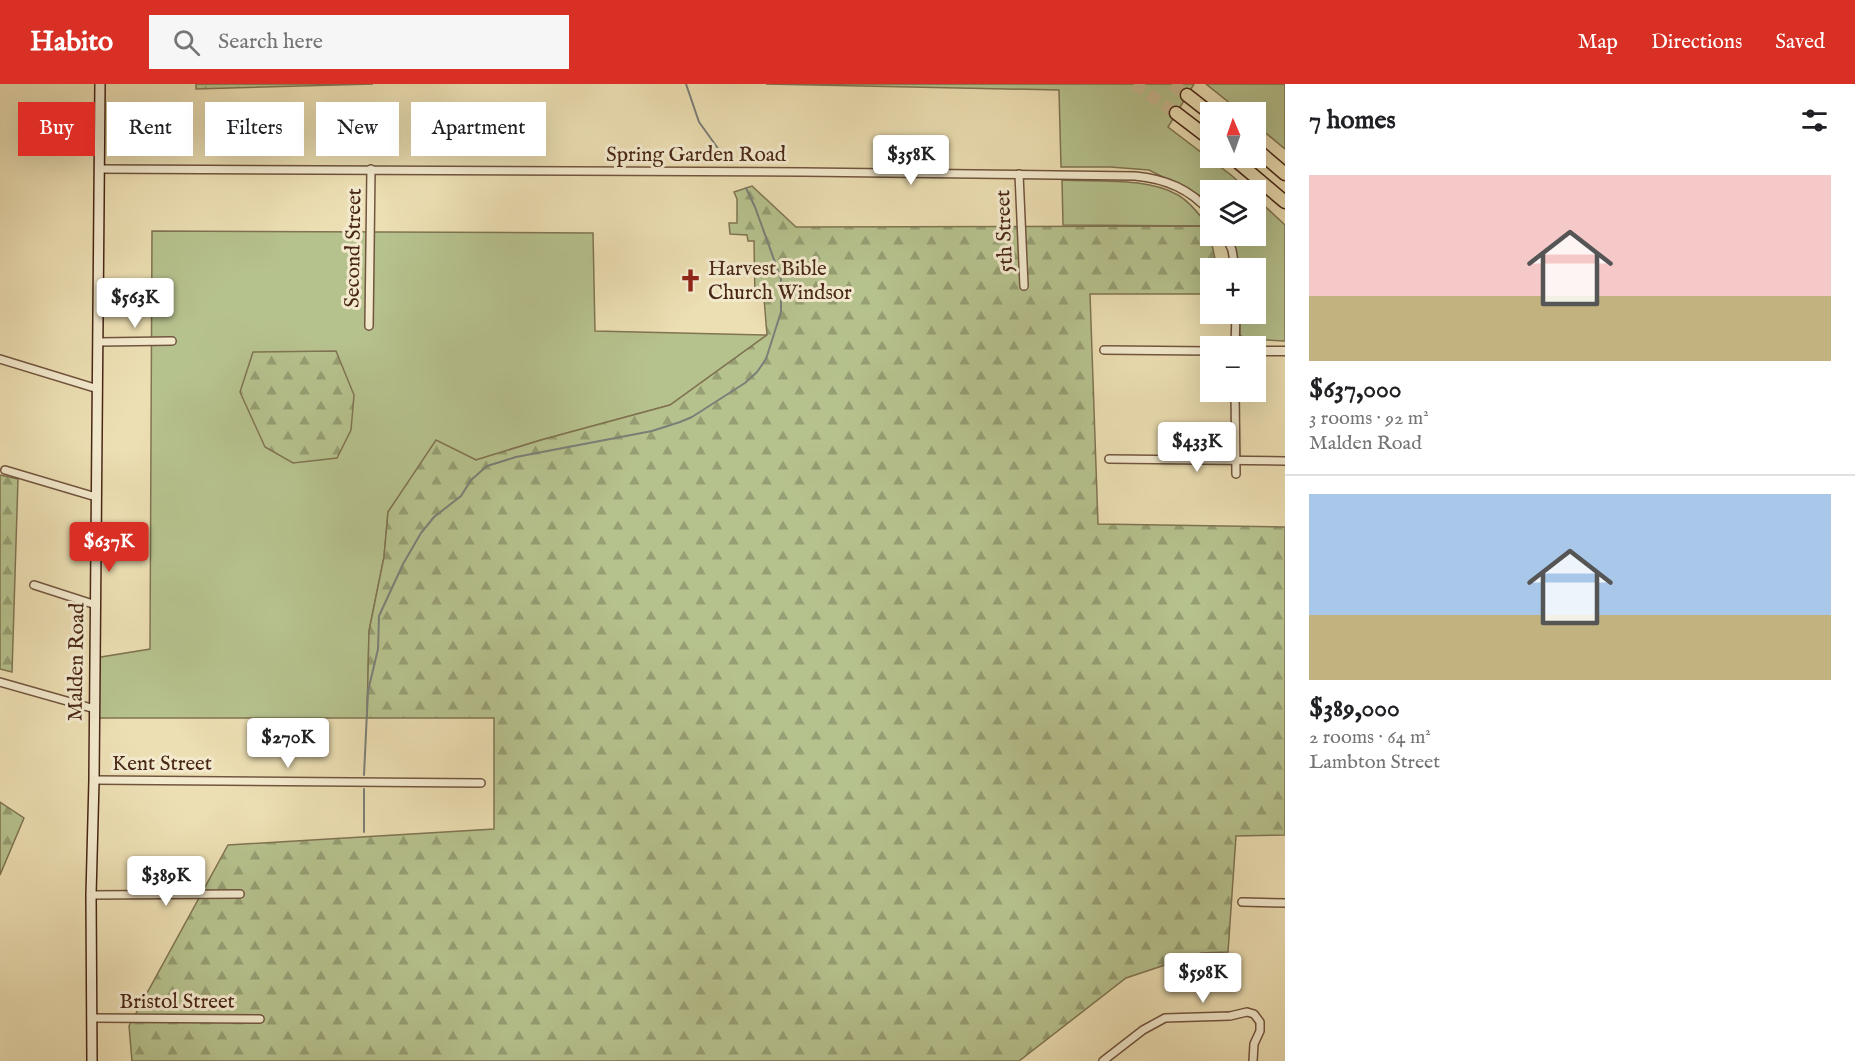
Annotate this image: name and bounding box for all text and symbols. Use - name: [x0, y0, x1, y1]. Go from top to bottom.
- search box: [149, 15, 569, 69]
- text: Habito: [30, 25, 113, 60]
- icon: search: [170, 26, 203, 59]
- text: Search here: [218, 28, 323, 56]
- text: Map: [1578, 29, 1618, 56]
- text: Directions: [1651, 29, 1742, 56]
- text: Saved: [1775, 29, 1825, 56]
- chip: Buy: [18, 102, 95, 156]
- chip: Rent: [107, 102, 193, 156]
- chip: Filters: [205, 102, 304, 156]
- chip: New: [316, 102, 399, 156]
- chip: Apartment: [411, 102, 546, 156]
- north arrow: [1200, 102, 1266, 168]
- map controls: [1200, 102, 1266, 402]
- text: 7 homes: [1309, 104, 1396, 137]
- icon: filters: [1798, 104, 1831, 137]
- pin: $358K: [869, 135, 953, 186]
- street label: Spring Garden Road: [606, 142, 787, 169]
- text: $358K: [887, 142, 935, 167]
- button: layers: [1200, 180, 1266, 246]
- street label: Second Street: [339, 188, 369, 308]
- street label: 5th Street: [990, 189, 1020, 273]
- icon: home: [1516, 214, 1624, 322]
- place label: Harvest Bible Church Windsor: [708, 256, 852, 307]
- button: +: [1200, 258, 1266, 324]
- church icon: Harvest Bible Church Windsor: [677, 268, 703, 294]
- pin: $563K: [93, 278, 177, 329]
- text: $563K: [111, 285, 159, 310]
- button: −: [1200, 336, 1266, 402]
- text: $637,000: [1309, 373, 1401, 406]
- text: 3 rooms · 92 m²: [1309, 406, 1429, 431]
- pin: $433K: [1155, 422, 1239, 473]
- text: $433K: [1172, 429, 1222, 454]
- text: Malden Road: [1309, 431, 1422, 456]
- pin: $637K: [67, 522, 151, 573]
- text: $637K: [84, 529, 134, 554]
- icon: home: [1516, 533, 1624, 641]
- street label: Malden Road: [62, 602, 92, 722]
- text: $389,000: [1309, 692, 1400, 725]
- pin: $270K: [246, 718, 330, 769]
- text: $270K: [261, 725, 315, 750]
- text: 2 rooms · 64 m²: [1309, 725, 1431, 750]
- text: Lambton Street: [1309, 750, 1440, 775]
- street label: Kent Street: [112, 751, 212, 778]
- pin: $389K: [124, 856, 208, 907]
- text: $389K: [141, 863, 191, 888]
- pin: $598K: [1161, 953, 1245, 1004]
- text: $598K: [1178, 960, 1228, 985]
- street label: Bristol Street: [119, 989, 235, 1016]

